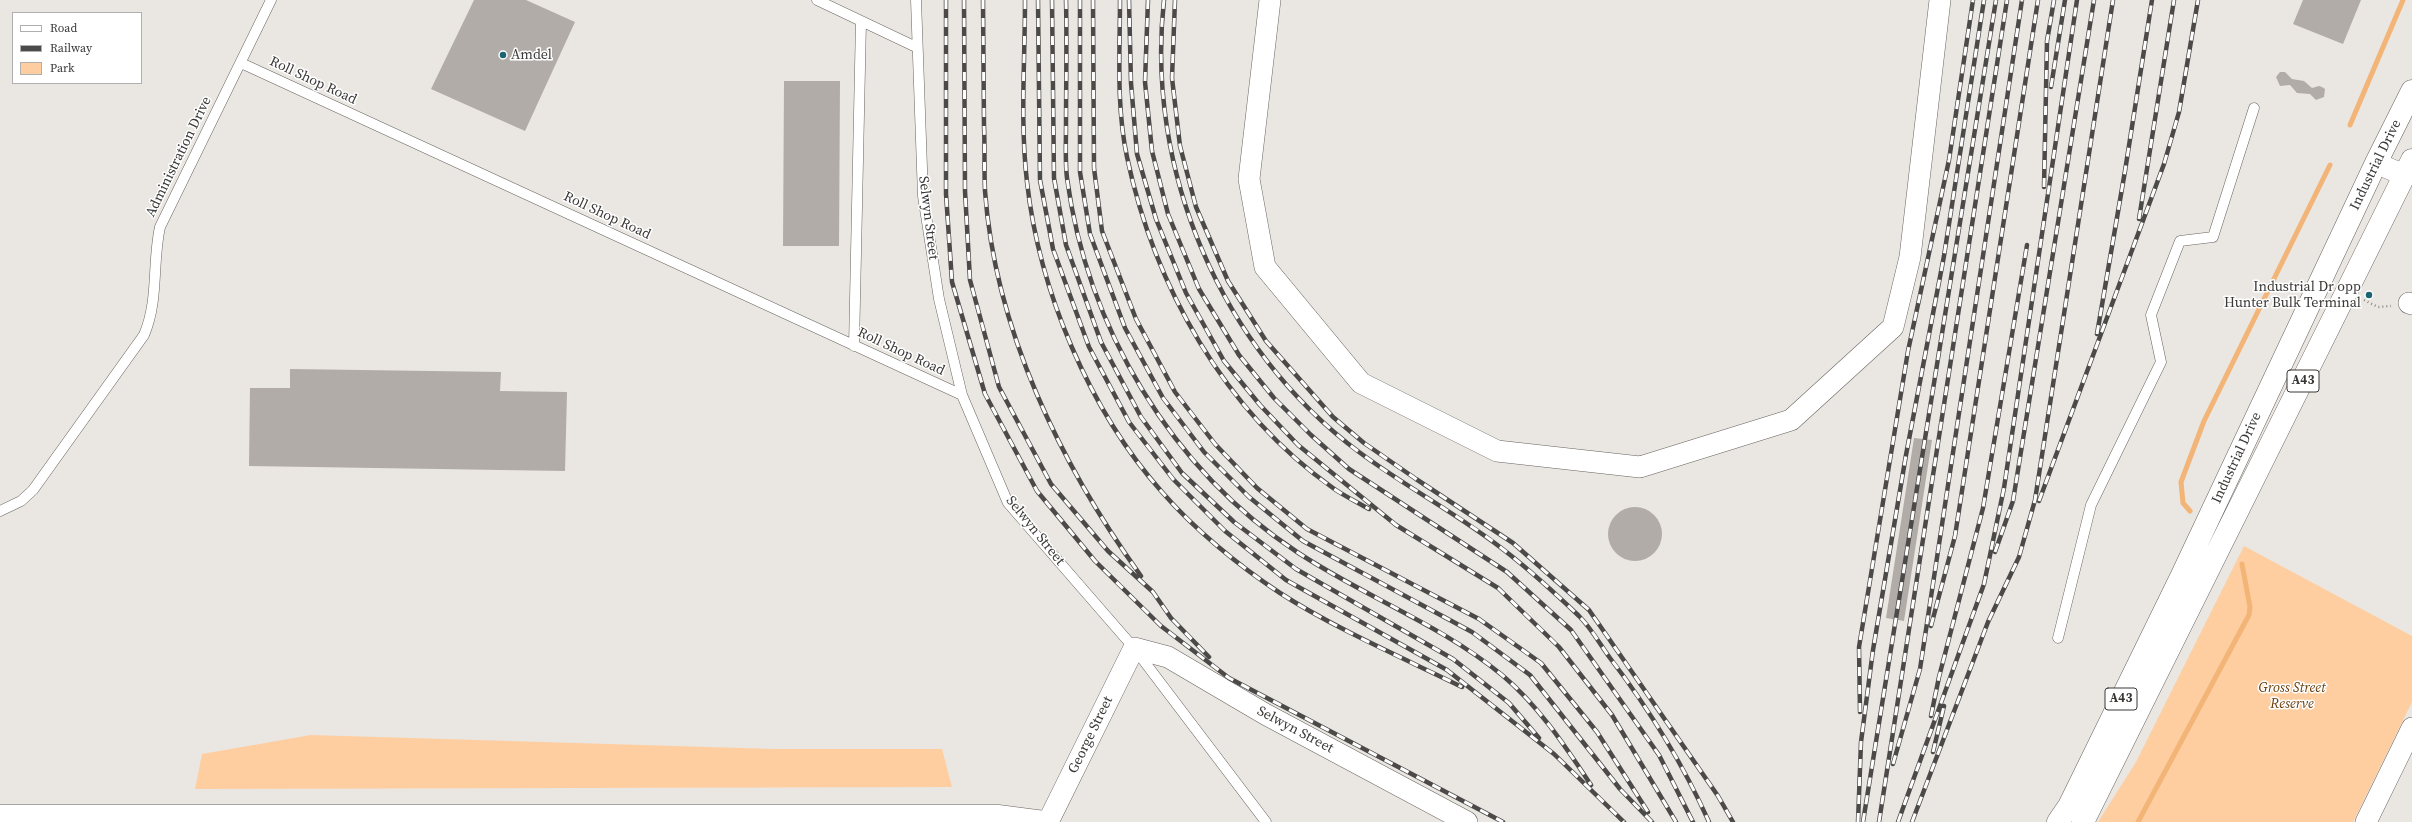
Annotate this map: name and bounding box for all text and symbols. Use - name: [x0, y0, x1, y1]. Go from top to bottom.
- legend: [12, 12, 142, 84]
- text: Road: [50, 20, 77, 36]
- text: Railway: [50, 40, 92, 56]
- place label: Amdel: [511, 47, 552, 63]
- marker: Amdel: [498, 50, 508, 60]
- street label: Roll Shop Road: [267, 53, 359, 109]
- text: Park: [50, 60, 75, 76]
- street label: Administration Drive: [143, 94, 215, 220]
- street label: Industrial Drive: [2347, 117, 2405, 213]
- street label: Selwyn Street: [915, 175, 941, 261]
- street label: Roll Shop Road: [561, 188, 653, 244]
- place label: Industrial Dr opp Hunter Bulk Terminal: [2224, 279, 2361, 312]
- marker: Industrial Dr opp Hunter Bulk Terminal: [2364, 290, 2374, 300]
- street label: Roll Shop Road: [855, 324, 947, 380]
- road number: A43: [2287, 370, 2319, 392]
- street label: Industrial Drive: [2209, 410, 2265, 506]
- street label: Selwyn Street: [1002, 493, 1068, 569]
- park label: Gross Street Reserve: [2258, 680, 2326, 712]
- road number: A43: [2105, 688, 2137, 710]
- street label: George Street: [1065, 694, 1117, 776]
- street label: Selwyn Street: [1254, 703, 1336, 757]

